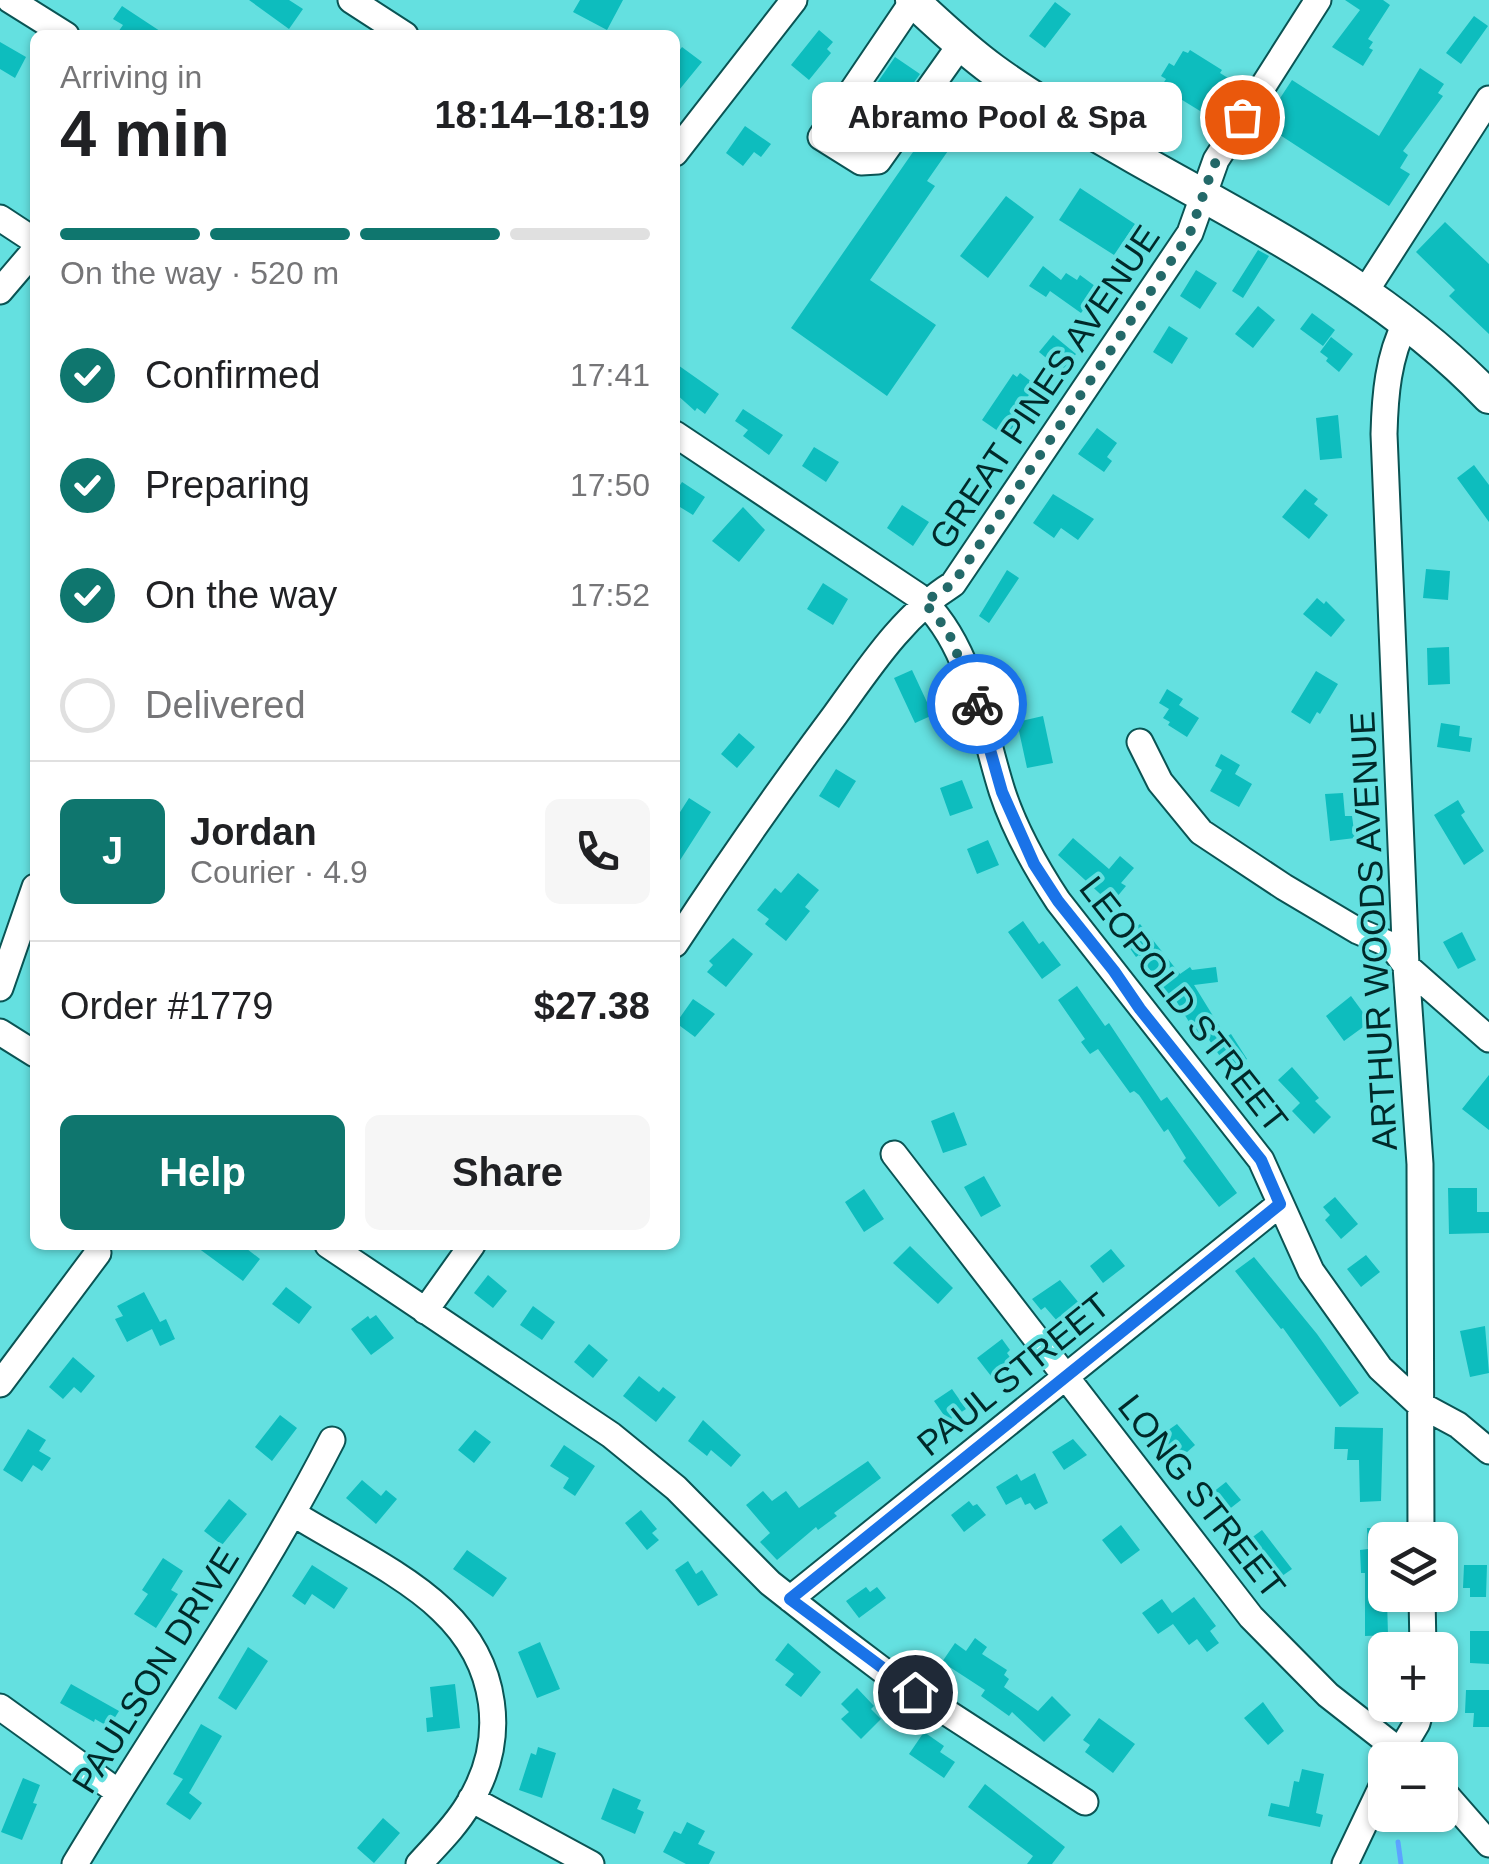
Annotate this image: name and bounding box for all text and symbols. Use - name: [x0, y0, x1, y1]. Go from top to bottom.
- text: Arriving in: [60, 59, 202, 95]
- pin: [1200, 75, 1285, 160]
- callout: Abramo Pool & Spa: [812, 82, 1182, 152]
- icon: bag: [1215, 90, 1270, 145]
- text: 18:14–18:19: [434, 94, 650, 136]
- text: 4 min: [60, 97, 230, 170]
- text: Abramo Pool & Spa: [848, 99, 1146, 135]
- street label: GREAT PINES AVENUE: [921, 218, 1167, 556]
- text: On the way · 520 m: [60, 255, 339, 291]
- icon: check: [60, 348, 115, 403]
- text: Confirmed: [145, 354, 320, 396]
- text: 17:41: [570, 357, 650, 393]
- icon: check: [60, 458, 115, 513]
- text: Preparing: [145, 464, 310, 506]
- text: 17:50: [570, 467, 650, 503]
- icon: check: [60, 568, 115, 623]
- text: On the way: [145, 574, 337, 616]
- text: 17:52: [570, 577, 650, 613]
- courier: [927, 654, 1027, 754]
- icon: bike: [950, 677, 1005, 732]
- text: Delivered: [145, 684, 306, 726]
- street label: ARTHUR WOODS AVENUE: [1342, 710, 1404, 1152]
- button: phone: [545, 799, 650, 904]
- text: Jordan: [190, 811, 317, 853]
- text: J: [102, 830, 123, 872]
- text: Courier · 4.9: [190, 854, 368, 890]
- street label: LEOPOLD STREET: [1072, 869, 1296, 1139]
- text: Order #1779: [60, 985, 273, 1027]
- text: $27.38: [534, 985, 650, 1027]
- button: Help: [60, 1115, 345, 1230]
- button: Share: [365, 1115, 650, 1230]
- street label: PAUL STREET: [909, 1285, 1117, 1463]
- street label: LONG STREET: [1111, 1387, 1293, 1605]
- map controls: [1368, 1522, 1458, 1832]
- button: layers: [1368, 1522, 1458, 1612]
- street label: PAULSON DRIVE: [64, 1540, 246, 1800]
- button: +: [1368, 1632, 1458, 1722]
- pin: [873, 1650, 958, 1735]
- icon: home: [888, 1665, 943, 1720]
- button: −: [1368, 1742, 1458, 1832]

